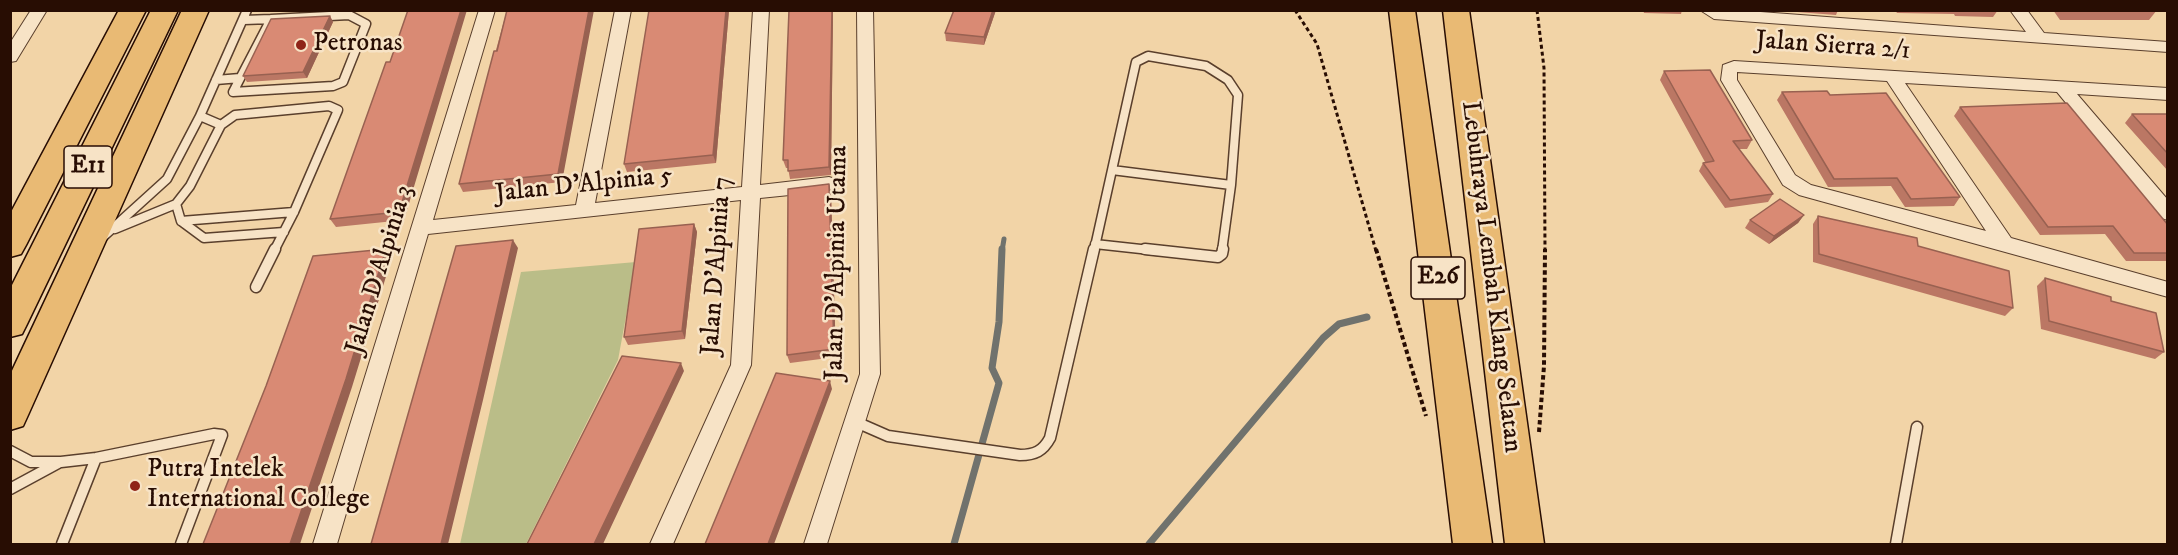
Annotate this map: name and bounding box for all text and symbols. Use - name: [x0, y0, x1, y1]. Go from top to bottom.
- street label: Jalan Sierra 2/1: [1754, 26, 1912, 68]
- place label: Petronas: [313, 29, 402, 61]
- marker: Petronas: [294, 38, 308, 52]
- street label: Lebuhraya Lembah Klang Selatan: [1453, 99, 1527, 455]
- street label: Jalan D'Alpinia Utama: [820, 145, 856, 381]
- road number: E11: [64, 146, 112, 188]
- street label: Jalan D'Alpinia 5: [494, 161, 674, 211]
- street label: Jalan D'Alpinia 7: [696, 176, 740, 356]
- street label: Jalan D'Alpinia 3: [341, 182, 421, 358]
- road number: E26: [1411, 257, 1465, 299]
- place label: Putra Intelek International College: [147, 455, 370, 516]
- marker: Putra Intelek International College: [128, 479, 142, 493]

